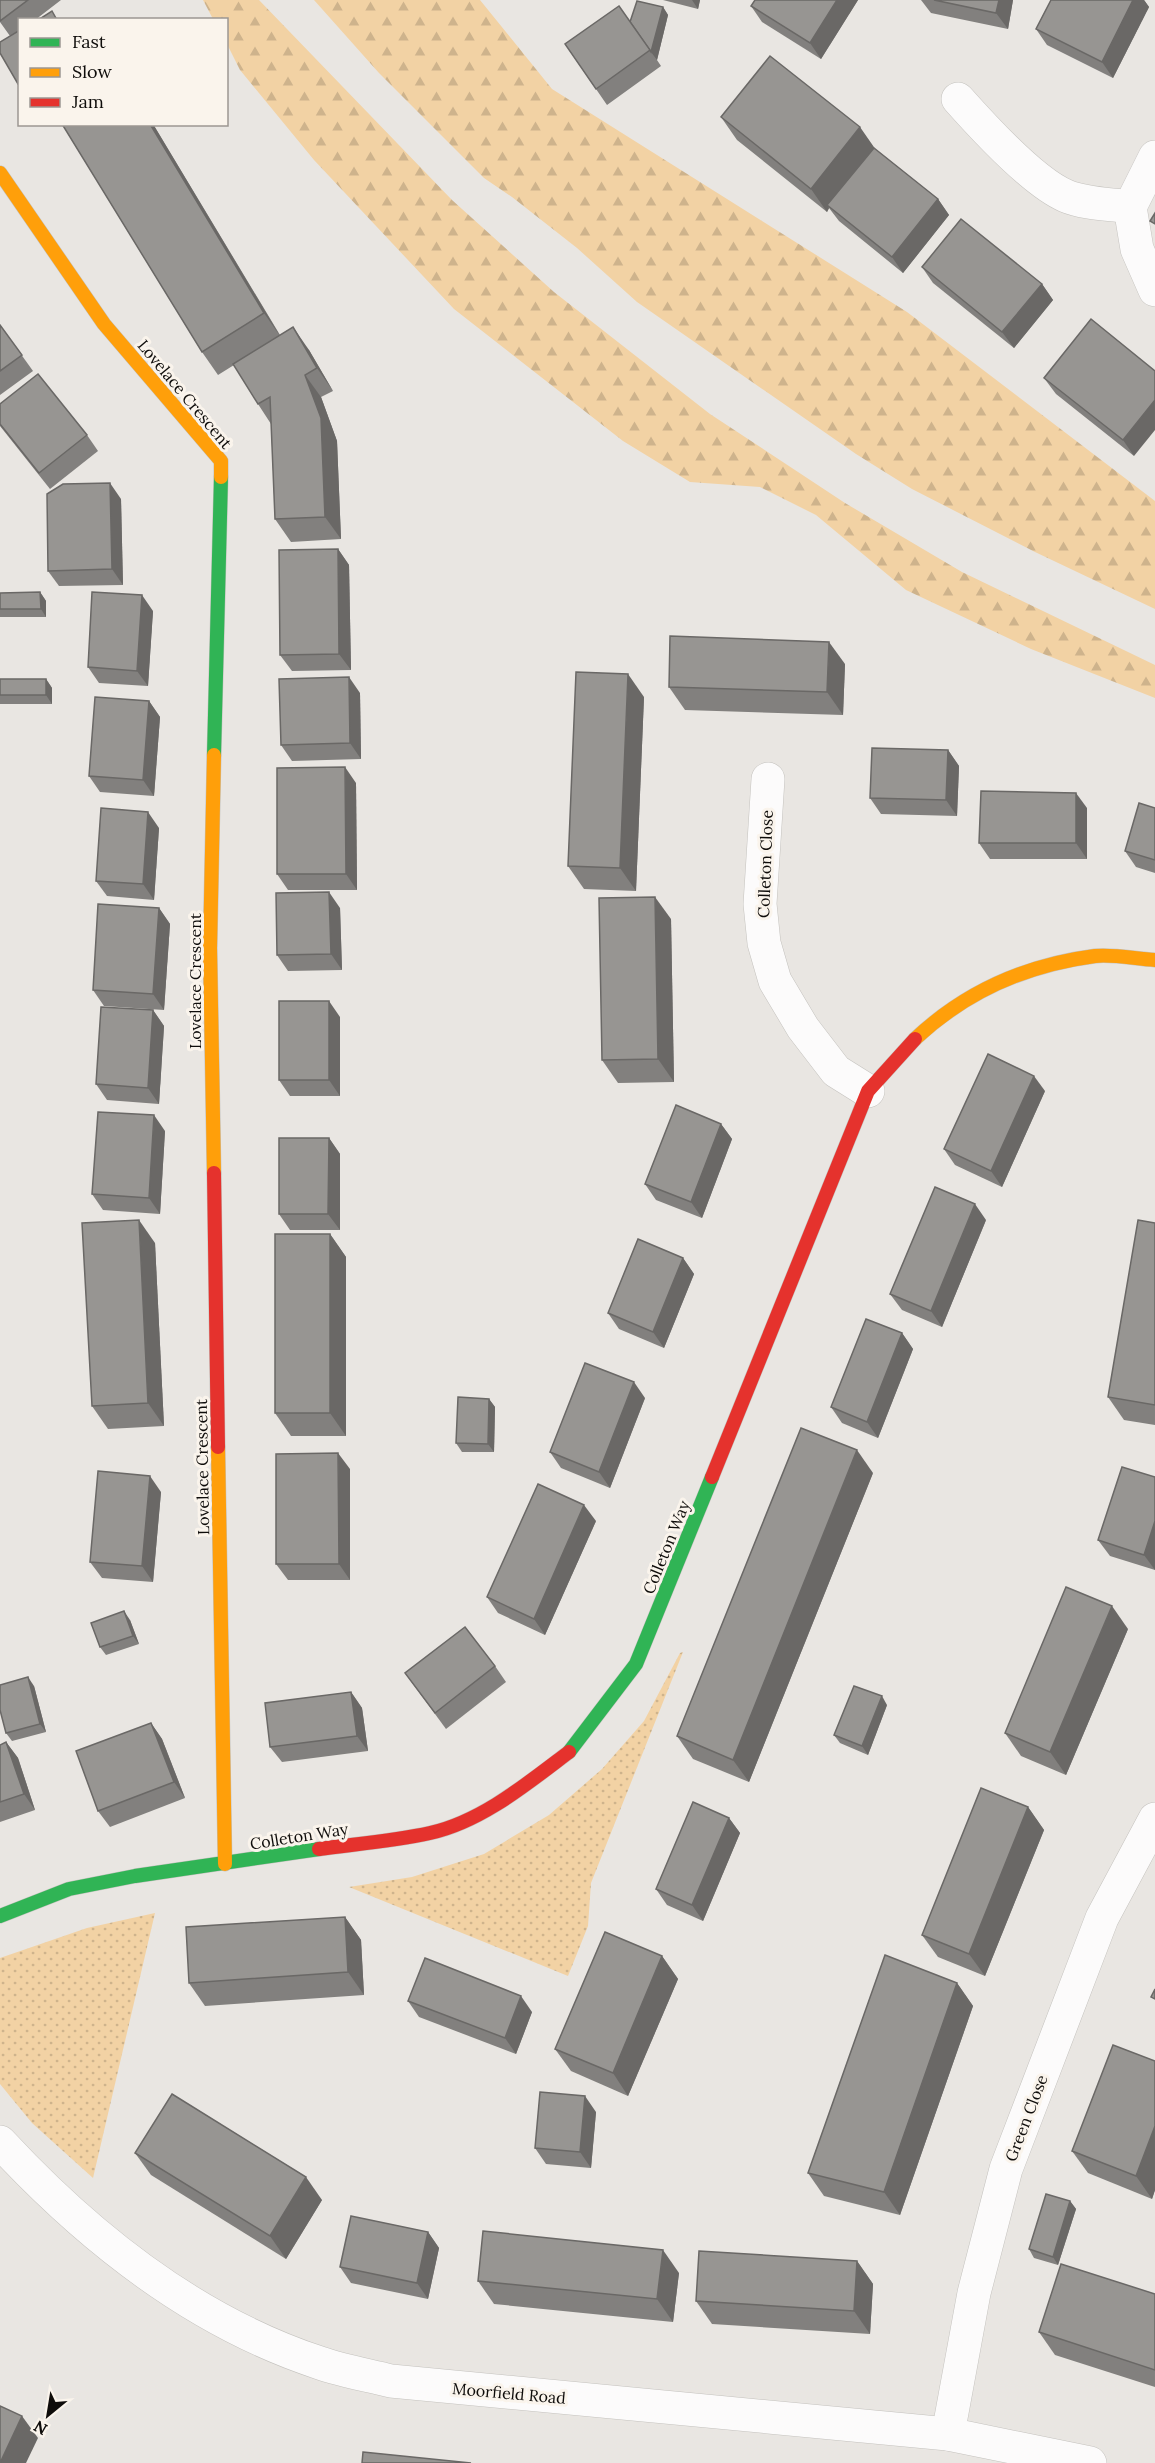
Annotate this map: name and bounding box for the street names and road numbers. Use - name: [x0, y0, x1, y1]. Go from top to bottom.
- street label: Lovelace Crescent: [134, 335, 237, 453]
- street label: Colleton Close: [753, 809, 777, 918]
- street label: Lovelace Crescent: [185, 912, 205, 1049]
- street label: Lovelace Crescent: [191, 1398, 213, 1535]
- street label: Colleton Way: [638, 1497, 694, 1597]
- street label: Colleton Way: [248, 1818, 350, 1854]
- street label: Green Close: [1000, 2072, 1052, 2164]
- street label: Moorfield Road: [451, 2378, 567, 2408]

